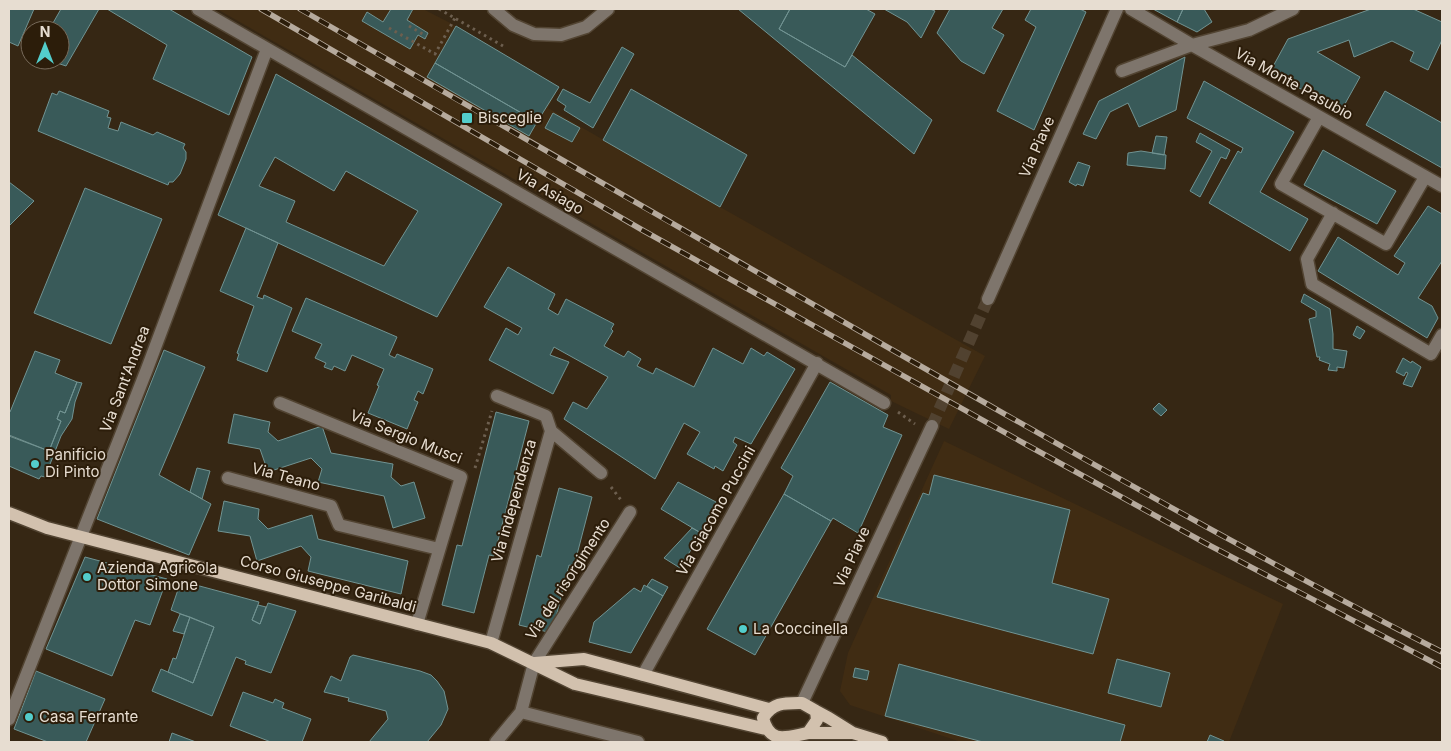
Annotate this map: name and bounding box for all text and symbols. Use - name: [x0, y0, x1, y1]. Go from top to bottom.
- north arrow: [20, 20, 70, 70]
- text: N: [40, 23, 50, 40]
- street label: Via Monte Pasubio: [1232, 43, 1357, 124]
- place label: Bisceglie: [478, 108, 542, 127]
- marker: Bisceglie: [460, 111, 474, 125]
- street label: Via Piave: [1015, 113, 1058, 180]
- street label: Via Asiago: [513, 165, 588, 219]
- street label: Via Sant'Andrea: [95, 323, 154, 435]
- street label: Via Sergio Musci: [347, 405, 465, 468]
- street label: Via independenza: [487, 437, 540, 565]
- street label: Via Giacomo Puccini: [672, 443, 759, 579]
- place label: Panificio Di Pinto: [45, 445, 106, 481]
- marker: Panificio Di Pinto: [29, 458, 41, 470]
- street label: Via Teano: [250, 458, 323, 495]
- street label: Via del risorgimento: [521, 514, 614, 643]
- street label: Via Piave: [829, 523, 874, 590]
- street label: Corso Giuseppe Garibaldi: [238, 551, 418, 616]
- place label: Azienda Agricola Dottor Simone: [97, 558, 217, 594]
- marker: Azienda Agricola Dottor Simone: [81, 571, 93, 583]
- place label: La Coccinella: [753, 619, 848, 638]
- marker: La Coccinella: [737, 623, 749, 635]
- place label: Casa Ferrante: [39, 707, 138, 726]
- marker: Casa Ferrante: [23, 711, 35, 723]

